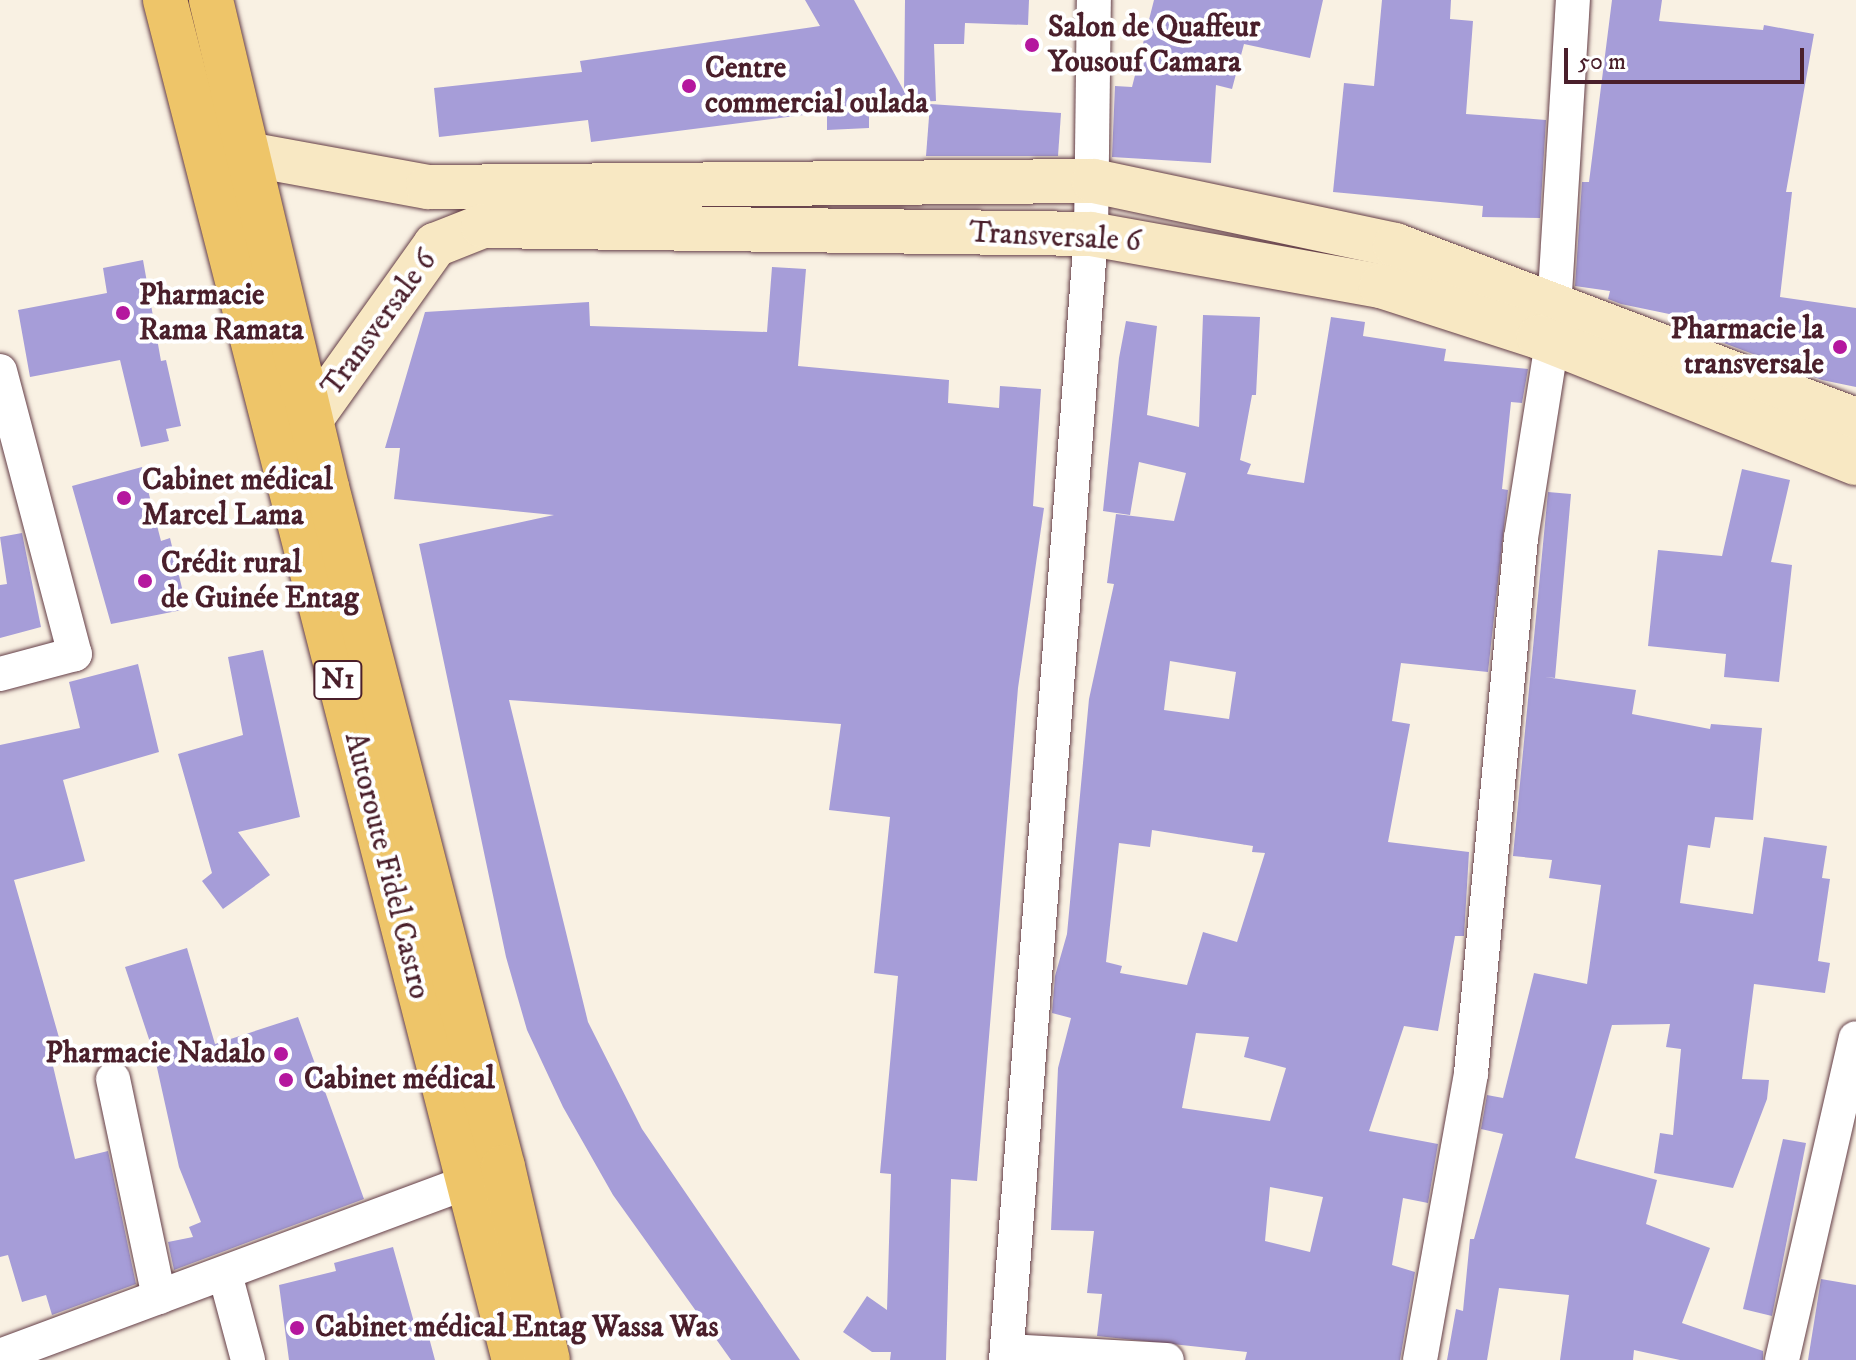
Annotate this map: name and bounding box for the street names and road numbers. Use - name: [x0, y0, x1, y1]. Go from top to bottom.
- street label: Transversale 6: [968, 216, 1142, 260]
- street label: Transversale 6: [315, 244, 445, 404]
- road number: N1: [312, 656, 364, 704]
- street label: Autoroute Fidel Castro: [335, 729, 437, 1003]

